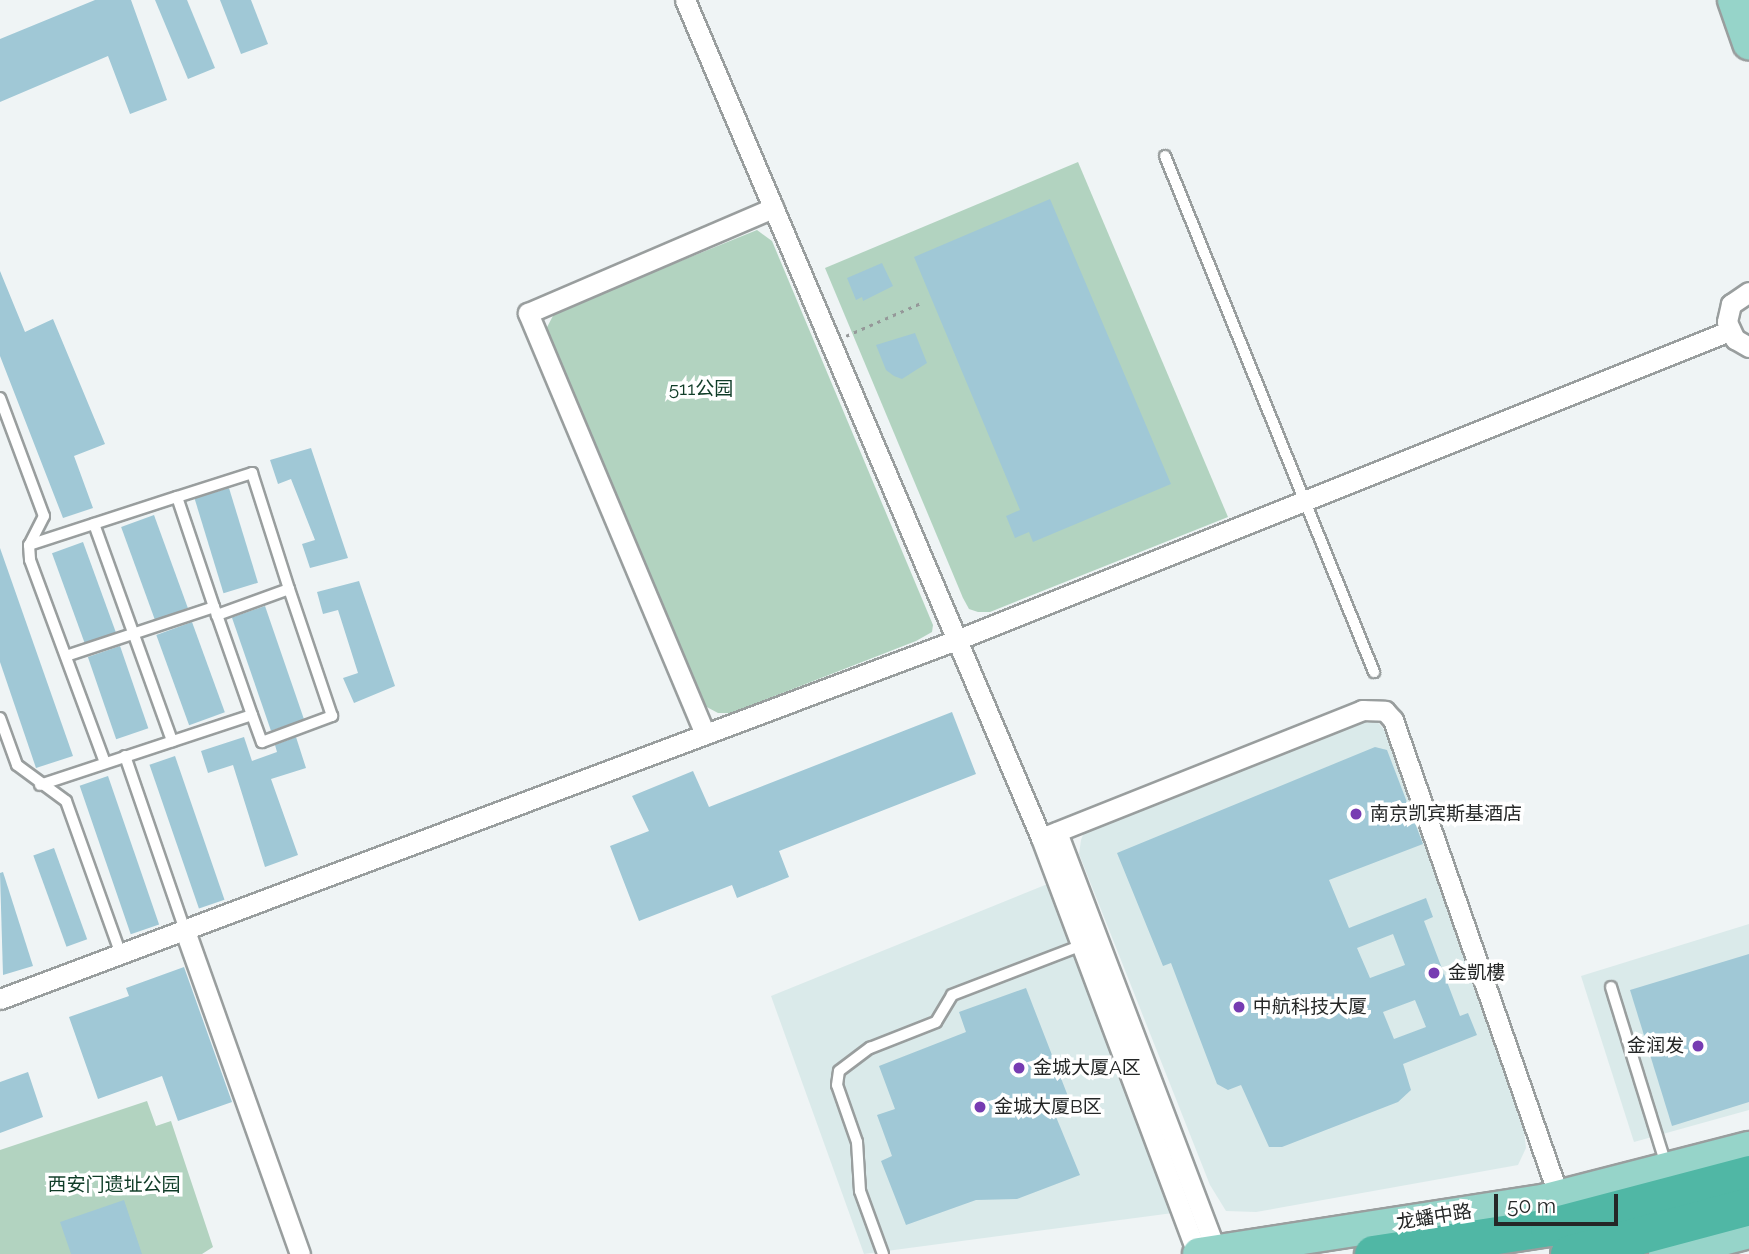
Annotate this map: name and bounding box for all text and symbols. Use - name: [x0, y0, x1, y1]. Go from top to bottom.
- park label: 511公园: [669, 378, 733, 400]
- place label: 南京凯宾斯基酒店: [1370, 803, 1522, 825]
- marker: 南京凯宾斯基酒店: [1348, 806, 1364, 822]
- place label: 金凱樓: [1448, 962, 1505, 984]
- marker: 金凱樓: [1426, 965, 1442, 981]
- place label: 中航科技大厦: [1253, 996, 1367, 1018]
- marker: 中航科技大厦: [1231, 999, 1247, 1015]
- place label: 金润发: [1627, 1035, 1684, 1057]
- marker: 金润发: [1690, 1038, 1706, 1054]
- place label: 金城大厦A区: [1033, 1057, 1141, 1079]
- marker: 金城大厦A区: [1011, 1060, 1027, 1076]
- place label: 金城大厦B区: [994, 1096, 1102, 1118]
- marker: 金城大厦B区: [972, 1099, 988, 1115]
- park label: 西安门遗址公园: [48, 1174, 180, 1196]
- scale bar: [1497, 1180, 1621, 1224]
- text: 50 m: [1507, 1193, 1556, 1218]
- street label: 龙蟠中路: [1395, 1200, 1473, 1234]

